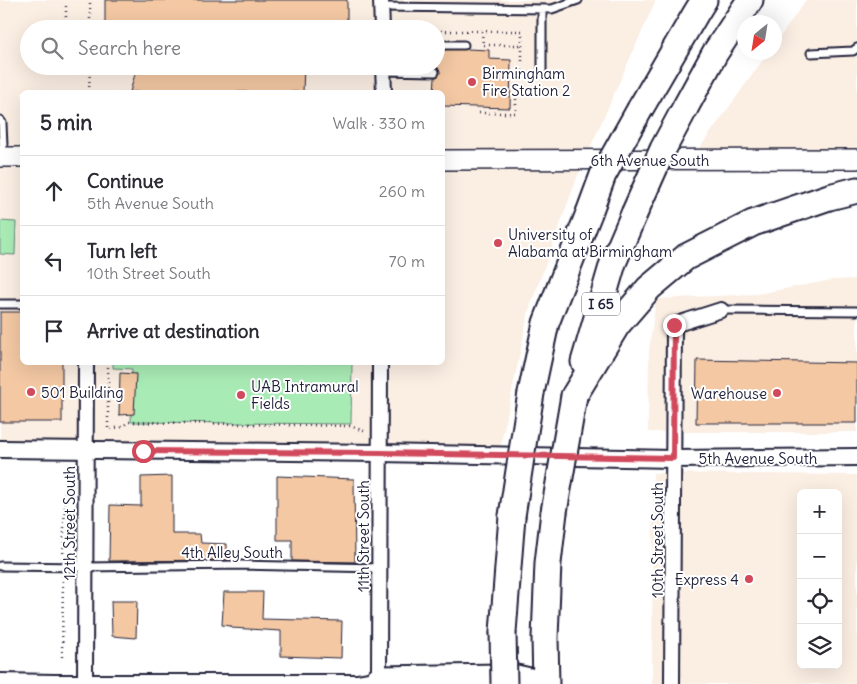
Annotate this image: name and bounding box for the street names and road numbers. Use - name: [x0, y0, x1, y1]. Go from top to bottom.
- street label: 6th Avenue South: [590, 151, 710, 170]
- road number: I 65: [582, 292, 620, 316]
- street label: 5th Avenue South: [699, 449, 818, 468]
- street label: 12th Street South: [60, 466, 79, 580]
- street label: 11th Street South: [354, 480, 373, 592]
- street label: 10th Street South: [648, 482, 667, 598]
- street label: 4th Alley South: [181, 543, 283, 562]

